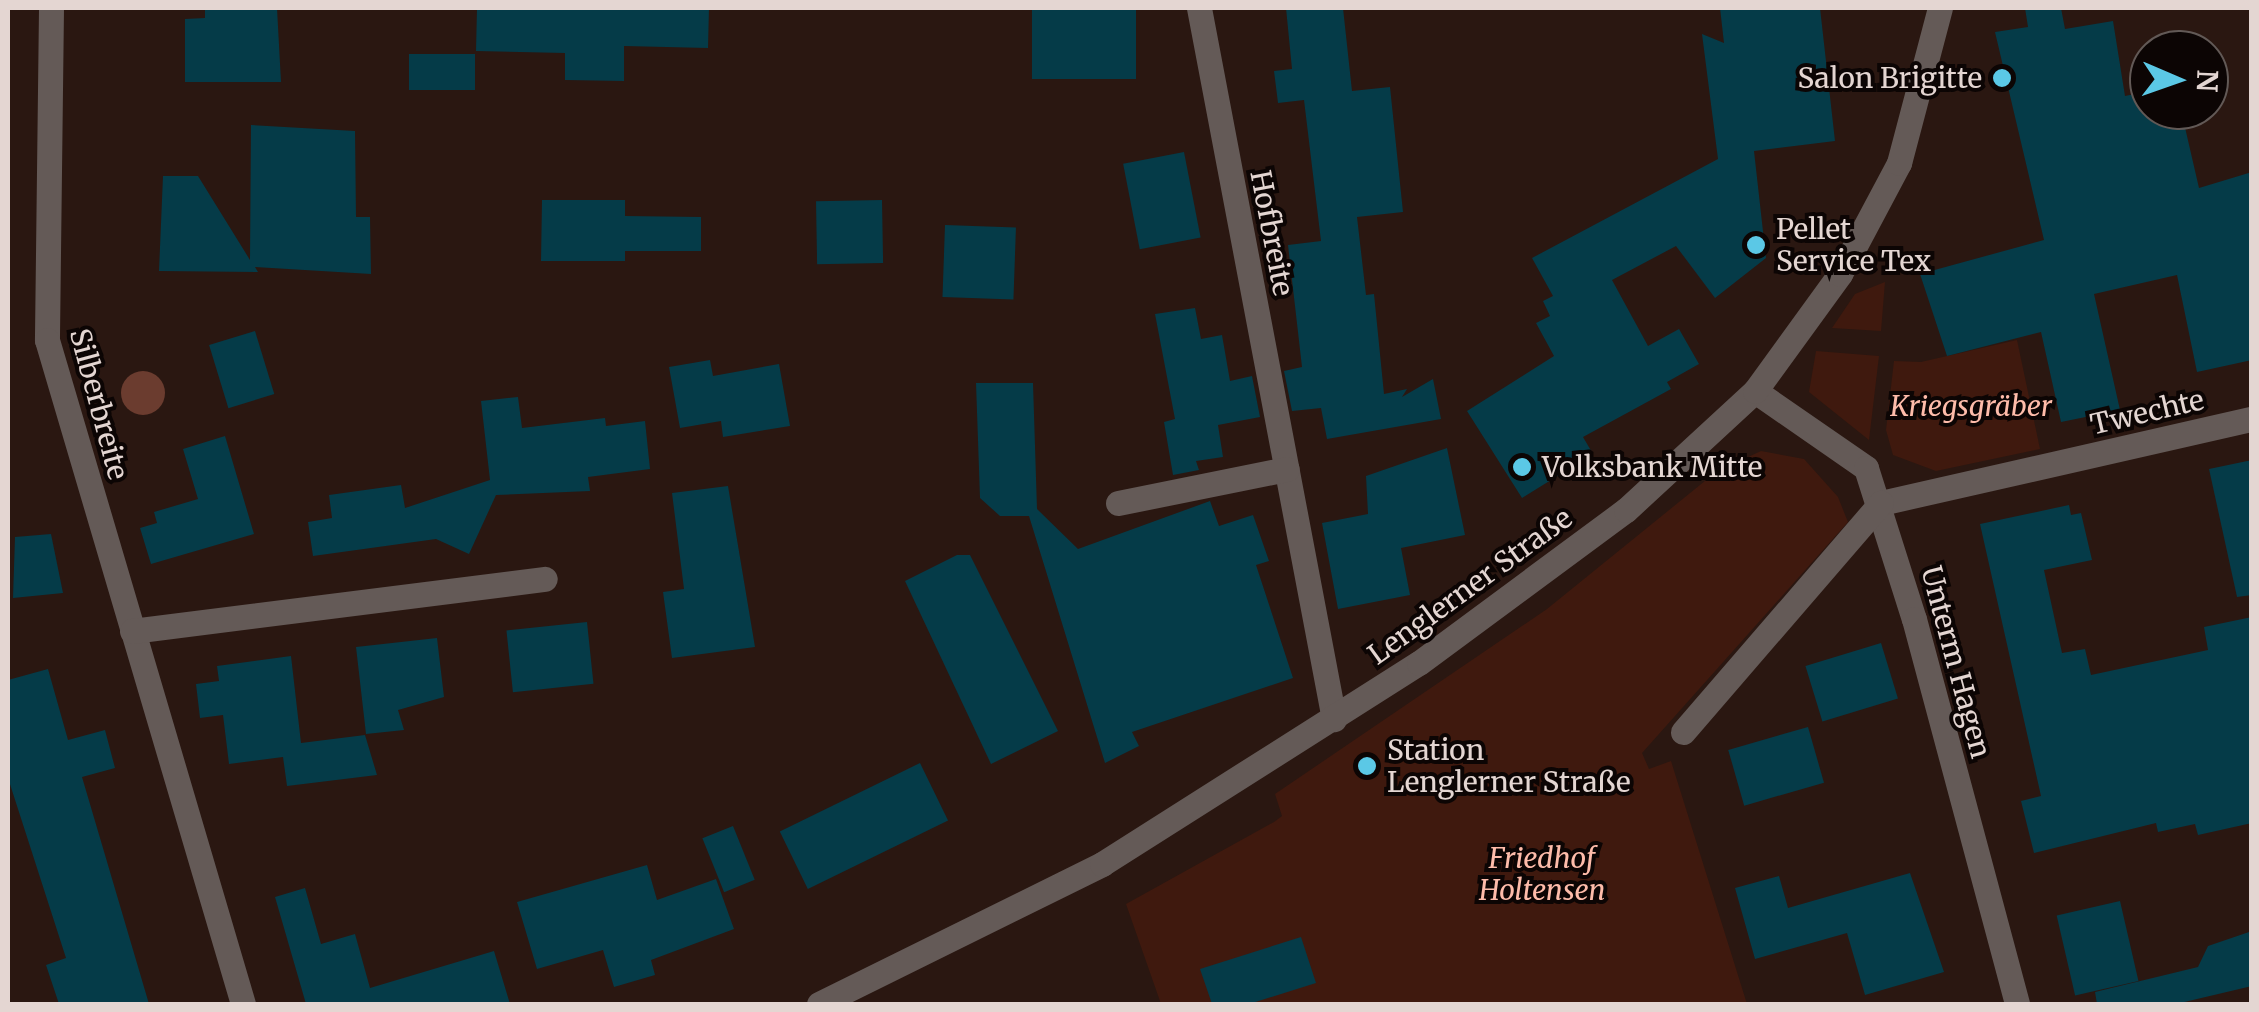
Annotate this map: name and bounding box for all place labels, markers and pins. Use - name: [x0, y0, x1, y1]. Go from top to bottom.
- place label: Salon Brigitte: [1797, 61, 1982, 95]
- marker: Salon Brigitte: [1991, 67, 2013, 89]
- place label: Pellet Service Tex: [1776, 212, 1931, 278]
- marker: Pellet Service Tex: [1745, 234, 1767, 256]
- place label: Volksbank Mitte: [1542, 450, 1762, 484]
- marker: Volksbank Mitte: [1511, 456, 1533, 478]
- place label: Station Lenglerner Straße: [1387, 733, 1631, 799]
- marker: Station Lenglerner Straße: [1356, 755, 1378, 777]

